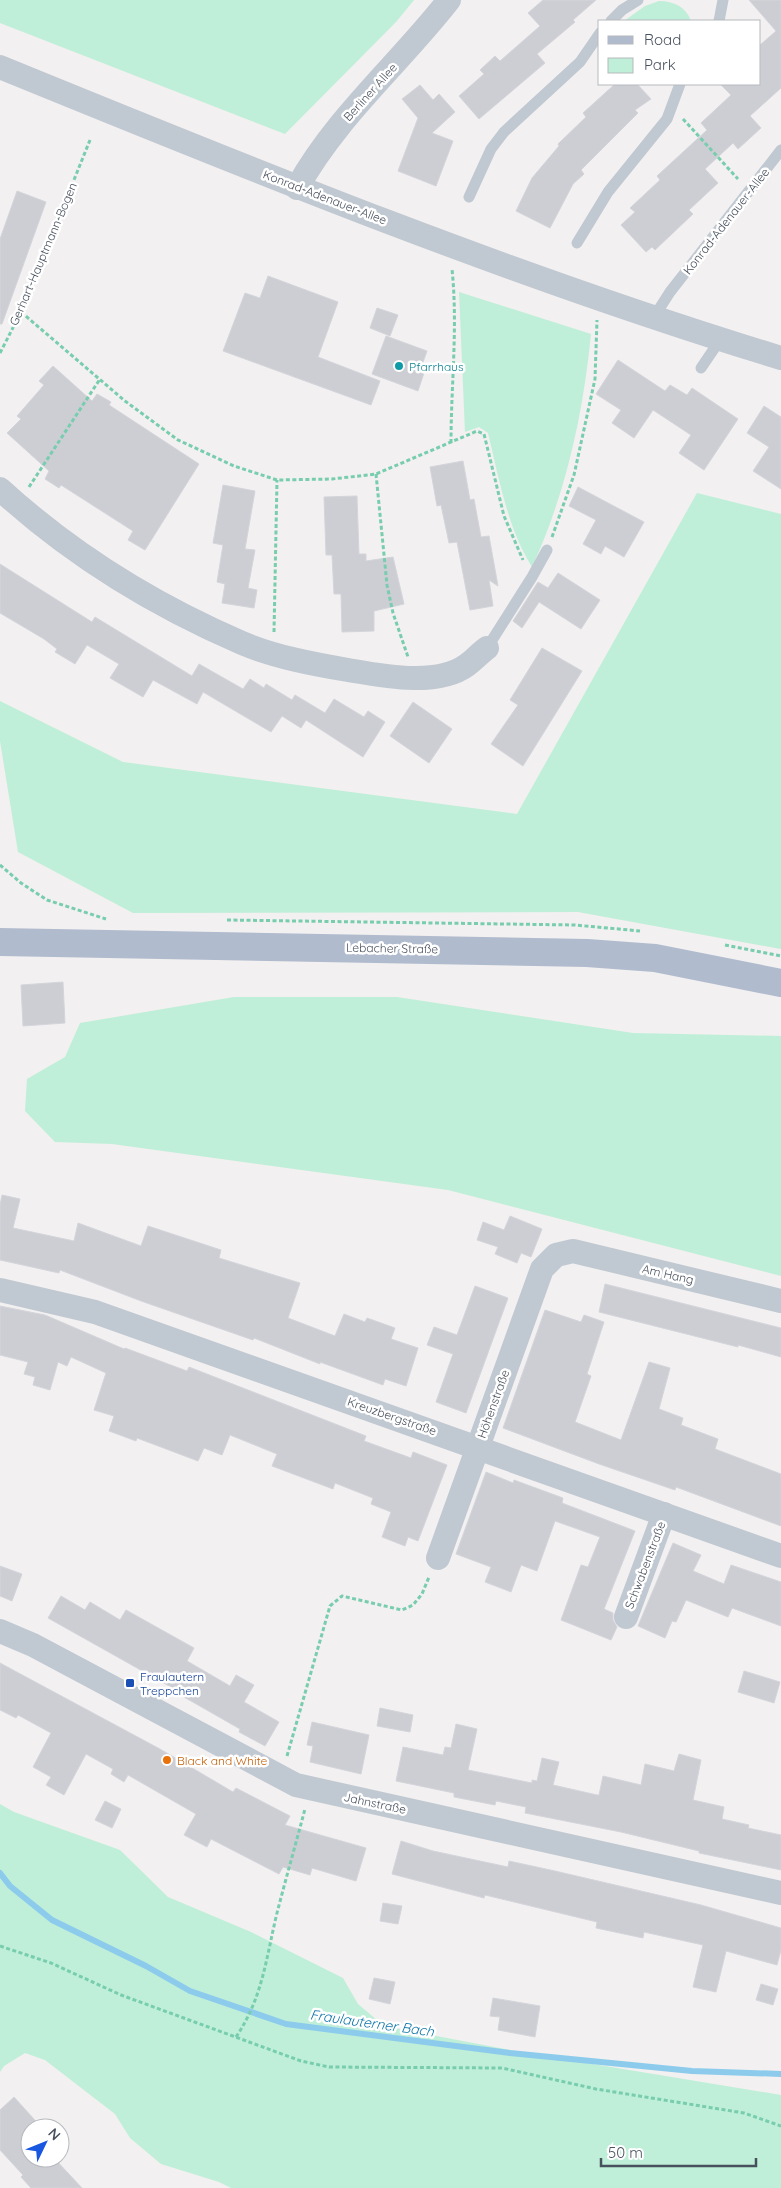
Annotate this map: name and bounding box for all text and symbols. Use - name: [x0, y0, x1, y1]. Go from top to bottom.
- legend: [598, 20, 761, 85]
- text: Road: [644, 30, 681, 49]
- text: Park: [644, 55, 676, 74]
- street label: Berliner Allee: [340, 60, 400, 124]
- street label: Konrad-Adenauer-Allee: [680, 164, 772, 277]
- street label: Konrad-Adenauer-Allee: [261, 166, 389, 228]
- street label: Gerhart-Hauptmann-Bogen: [6, 180, 80, 328]
- place label: Pfarrhaus: [409, 359, 464, 374]
- marker: Pfarrhaus: [393, 360, 405, 372]
- street label: Lebacher Straße: [346, 940, 438, 956]
- street label: Am Hang: [641, 1261, 695, 1287]
- street label: Höhenstraße: [474, 1367, 512, 1440]
- street label: Kreuzbergstraße: [346, 1394, 439, 1438]
- street label: Schwabenstraße: [621, 1519, 669, 1611]
- place label: Fraulautern Treppchen: [140, 1669, 204, 1698]
- marker: Fraulautern Treppchen: [124, 1677, 136, 1689]
- place label: Black and White: [177, 1753, 267, 1768]
- marker: Black and White: [161, 1754, 173, 1766]
- street label: Jahnstraße: [342, 1789, 408, 1817]
- water label: Fraulauterner Bach: [309, 2005, 436, 2041]
- north arrow: [20, 2118, 70, 2168]
- text: N: [44, 2124, 65, 2144]
- scale bar: [601, 2136, 756, 2168]
- text: 50 m: [608, 2143, 643, 2162]

